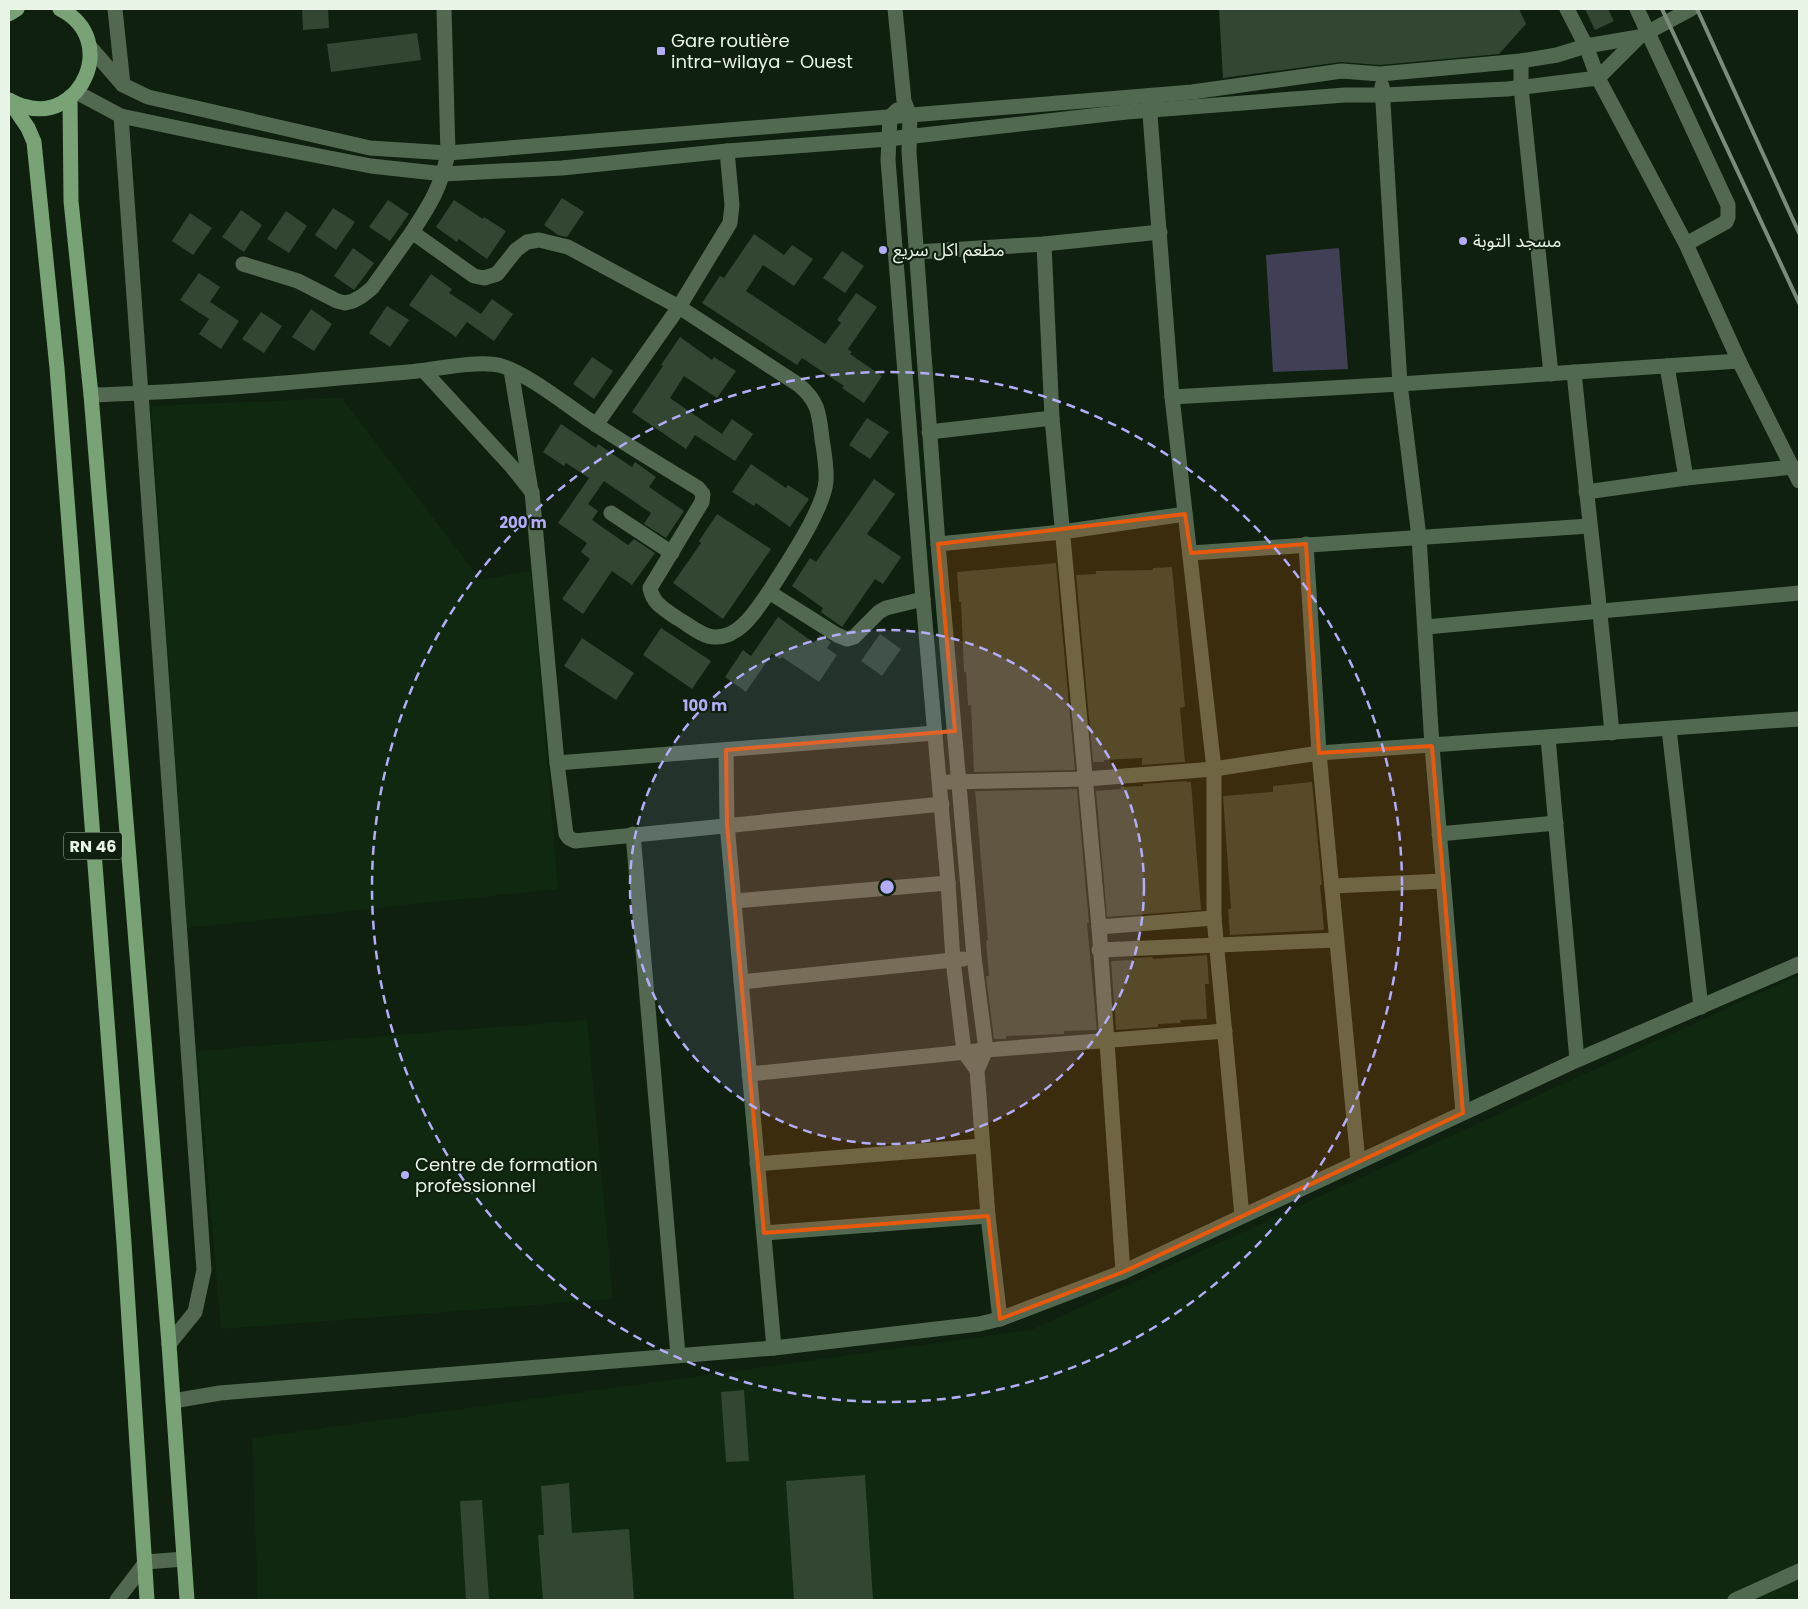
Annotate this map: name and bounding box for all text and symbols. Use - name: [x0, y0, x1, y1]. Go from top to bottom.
- place label: Gare routière intra-wilaya - Ouest: [671, 28, 853, 74]
- marker: Gare routière intra-wilaya - Ouest: [655, 45, 667, 57]
- place label: مسجد التوبة: [1473, 228, 1561, 253]
- marker: مسجد التوبة: [1457, 235, 1469, 247]
- place label: مطعم اكل سريع: [893, 237, 1005, 264]
- marker: مطعم اكل سريع: [877, 244, 889, 256]
- text: 200 m: [499, 512, 547, 533]
- text: 100 m: [683, 695, 727, 716]
- road number: RN 46: [64, 832, 122, 859]
- centre of rings: [878, 878, 896, 896]
- place label: Centre de formation professionnel: [415, 1152, 598, 1198]
- marker: Centre de formation professionnel: [399, 1169, 411, 1181]

